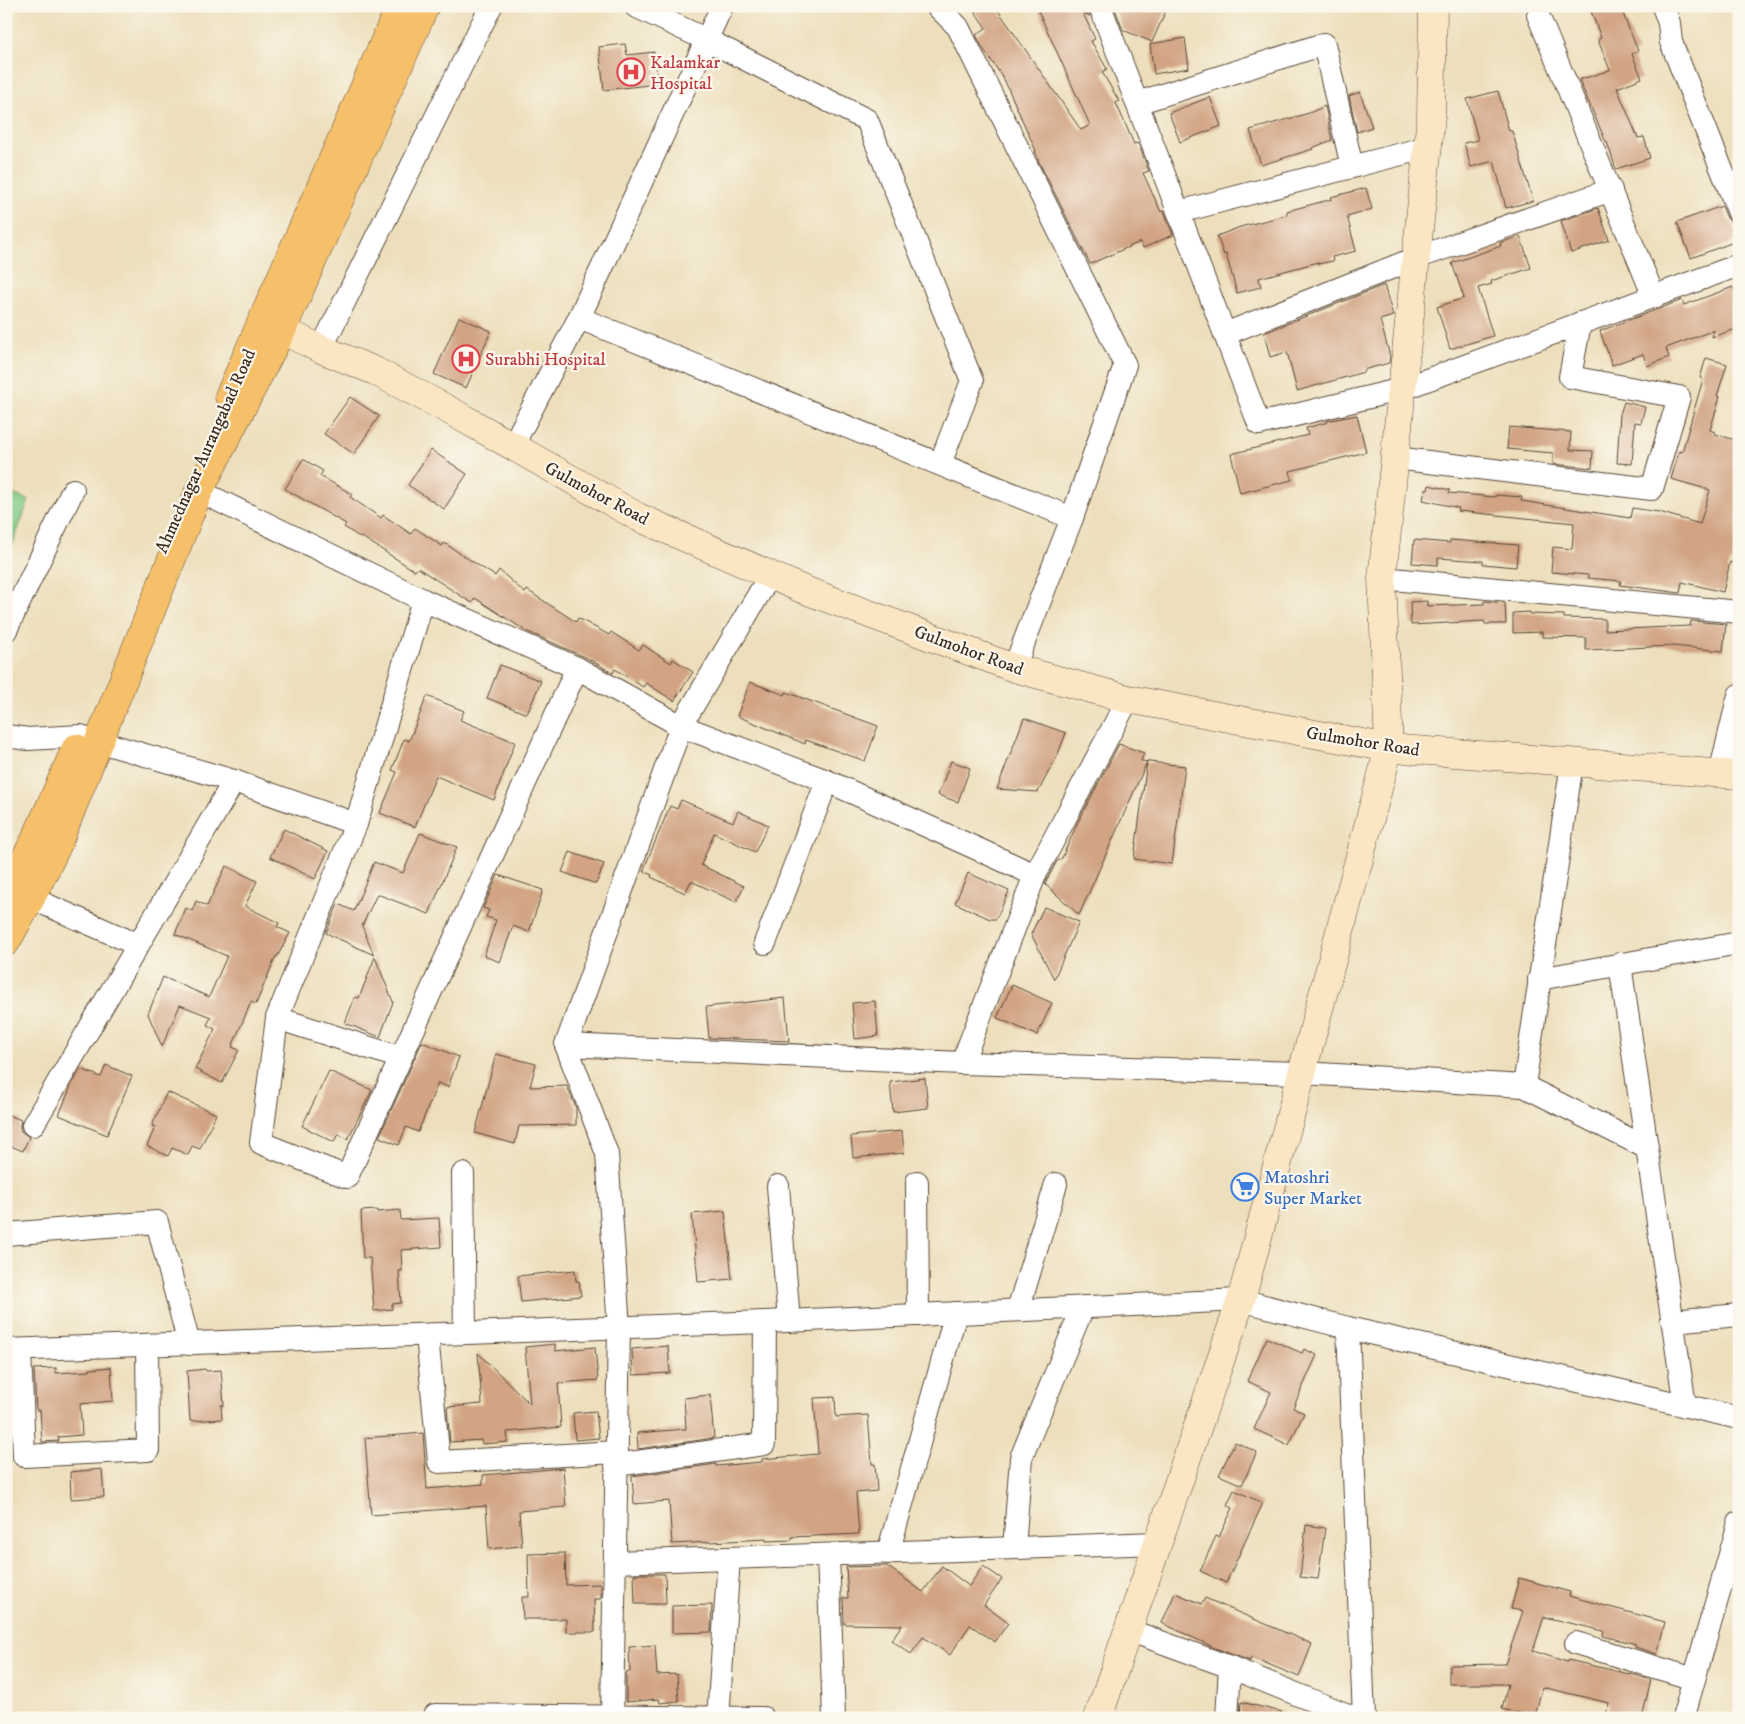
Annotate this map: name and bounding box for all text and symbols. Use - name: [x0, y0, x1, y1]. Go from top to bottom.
- place label: Kalamkar Hospital: [650, 52, 720, 95]
- hospital icon: Kalamkar Hospital: [616, 57, 646, 87]
- hospital icon: Surabhi Hospital: [451, 344, 481, 374]
- street label: Ahmednagar Aurangabad Road: [151, 346, 261, 557]
- place label: Surabhi Hospital: [485, 349, 606, 371]
- street label: Gulmohor Road: [541, 457, 652, 531]
- street label: Gulmohor Road: [911, 621, 1026, 681]
- street label: Gulmohor Road: [1304, 722, 1421, 762]
- place label: Matoshri Super Market: [1264, 1167, 1362, 1210]
- supermarket icon: Matoshri Super Market: [1230, 1172, 1260, 1202]

